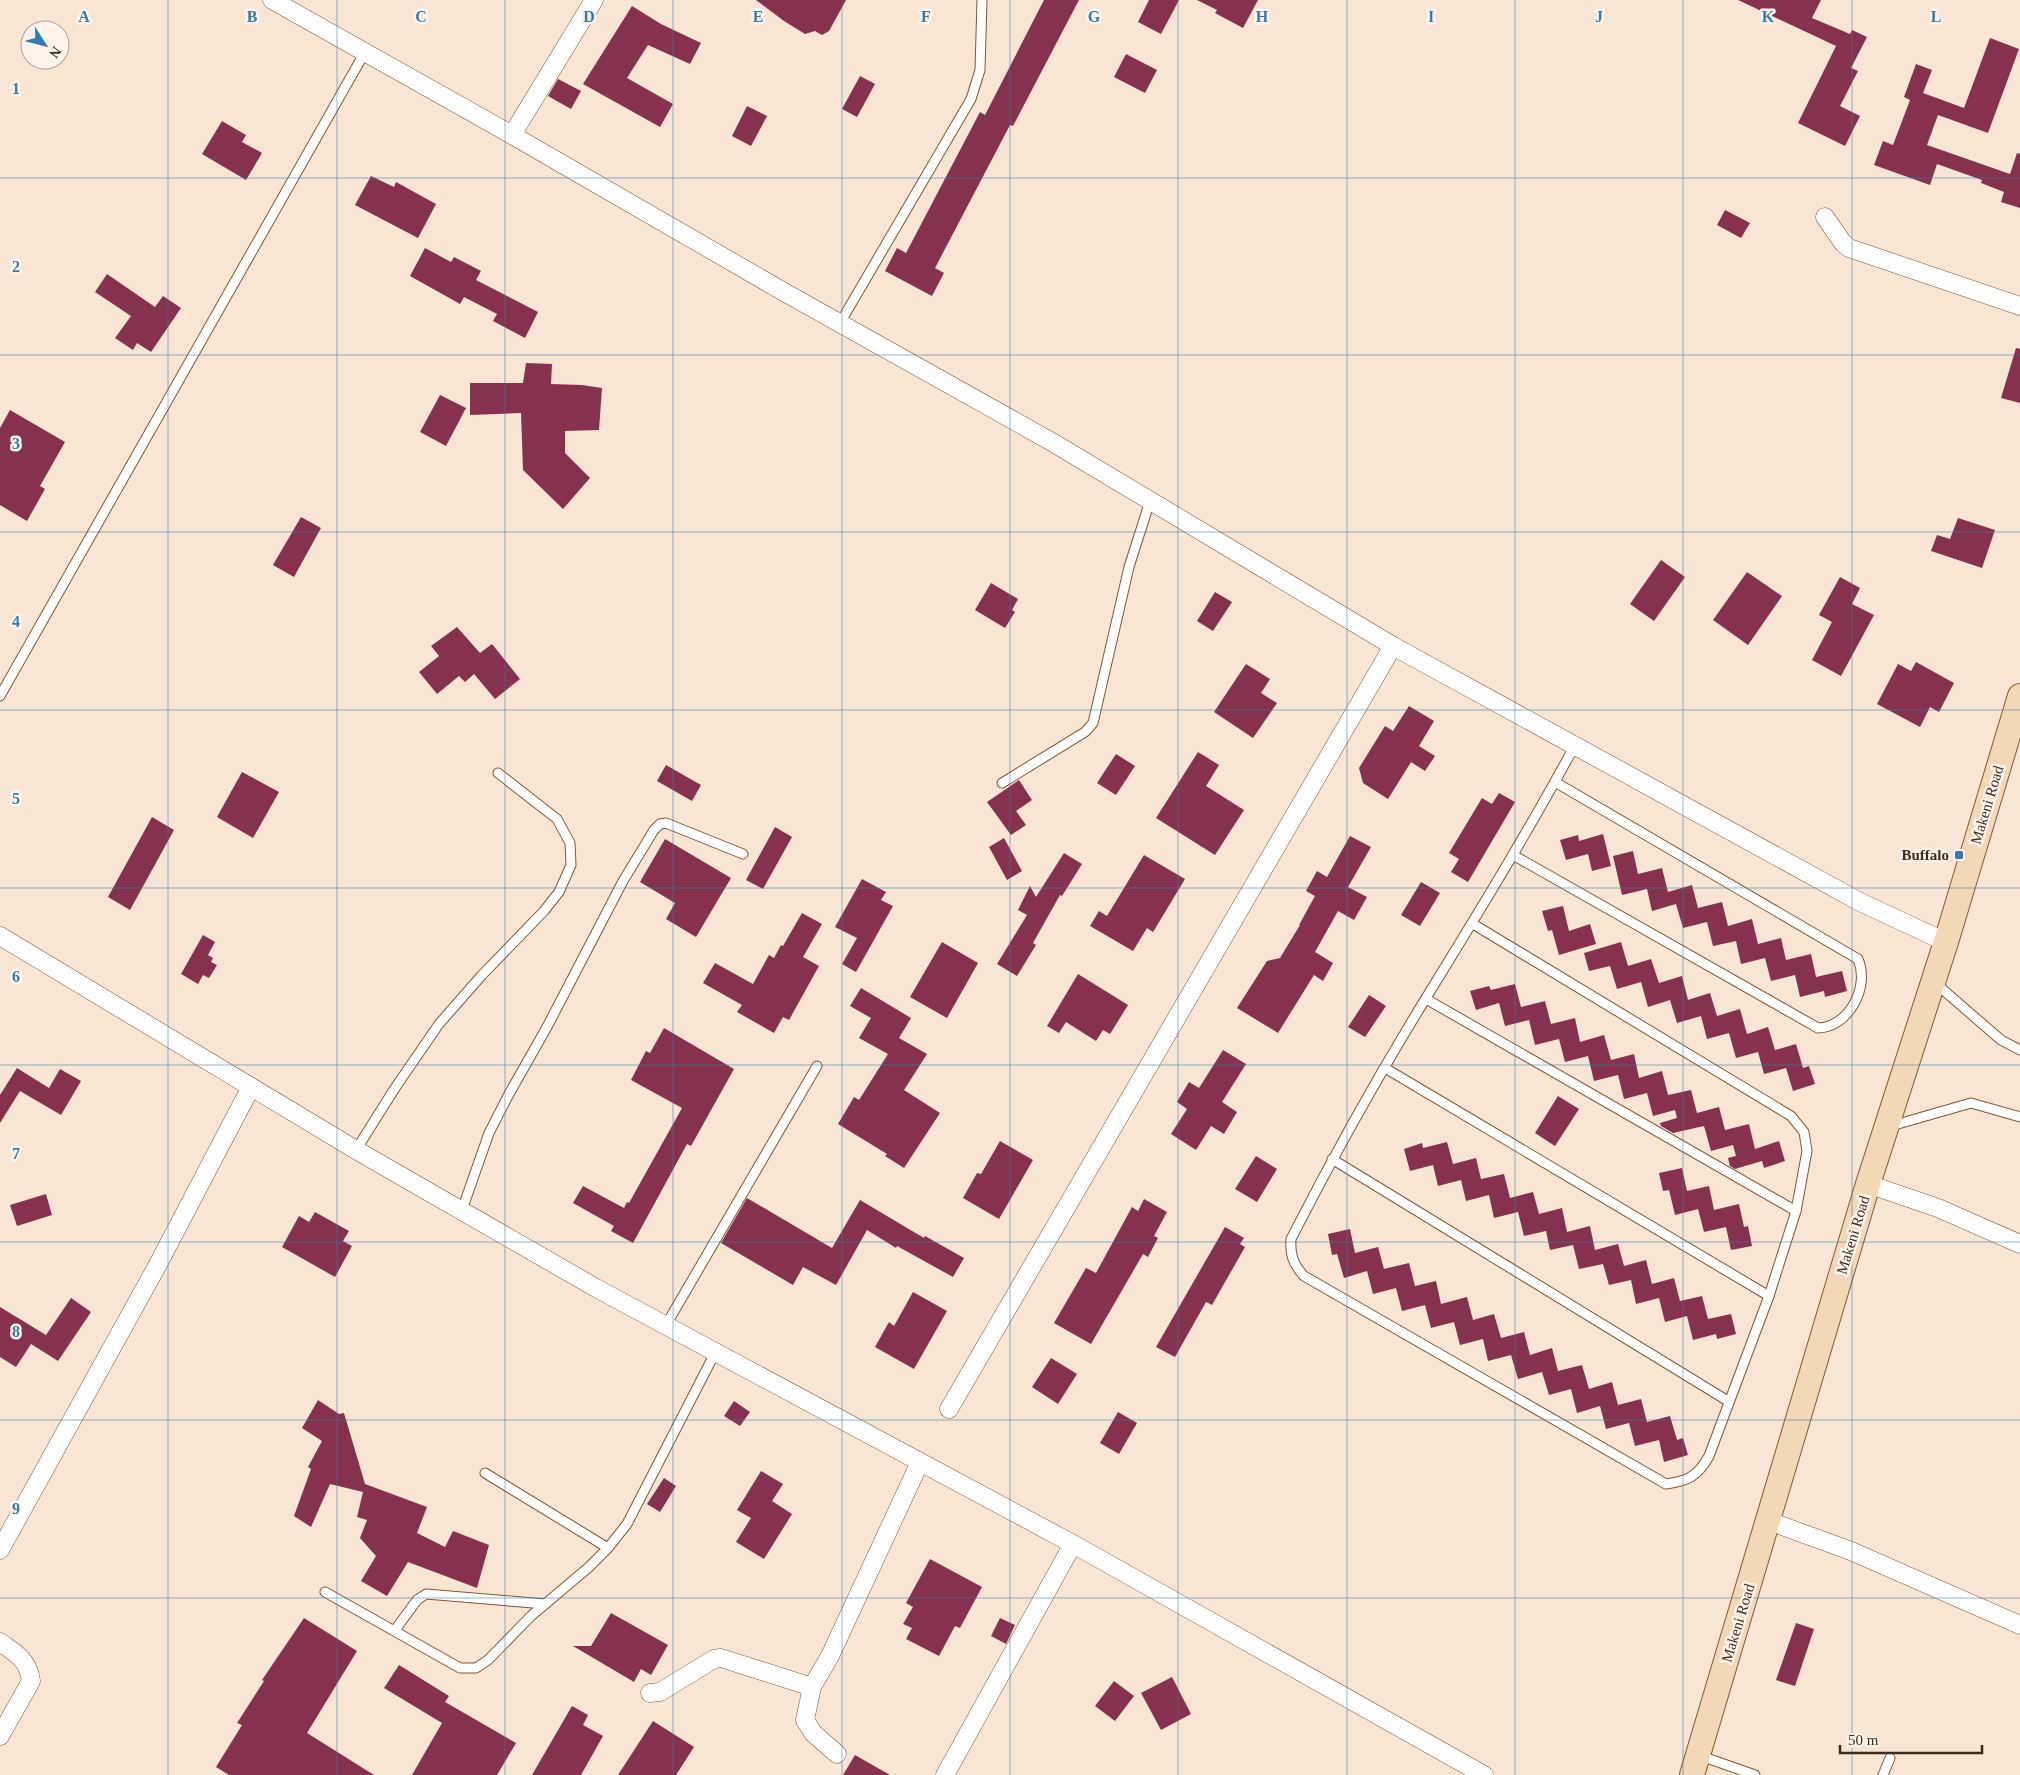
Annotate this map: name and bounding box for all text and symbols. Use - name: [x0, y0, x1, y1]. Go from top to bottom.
- text: A: [78, 8, 90, 25]
- text: B: [247, 8, 258, 25]
- text: C: [415, 8, 427, 25]
- text: D: [583, 8, 595, 25]
- text: E: [753, 8, 763, 25]
- text: F: [921, 8, 931, 25]
- text: G: [1088, 8, 1101, 25]
- text: H: [1256, 8, 1269, 25]
- text: I: [1428, 8, 1434, 25]
- text: J: [1595, 8, 1603, 25]
- text: K: [1762, 8, 1775, 25]
- text: L: [1931, 8, 1941, 25]
- north arrow: [20, 20, 70, 70]
- text: N: [46, 44, 64, 61]
- text: 1: [12, 80, 20, 97]
- text: 2: [12, 258, 20, 275]
- text: 3: [12, 435, 20, 452]
- text: 4: [12, 613, 20, 630]
- street label: Makeni Road: [1967, 763, 2007, 846]
- text: 5: [12, 790, 20, 807]
- place label: Buffalo: [1901, 847, 1949, 863]
- marker: Buffalo: [1953, 849, 1965, 861]
- text: 6: [12, 968, 20, 985]
- text: 7: [12, 1145, 20, 1162]
- street label: Makeni Road: [1833, 1193, 1873, 1276]
- text: 8: [12, 1323, 20, 1340]
- text: 9: [12, 1500, 20, 1517]
- street label: Makeni Road: [1718, 1581, 1758, 1664]
- scale bar: [1840, 1722, 1982, 1754]
- text: 50 m: [1848, 1732, 1879, 1748]

